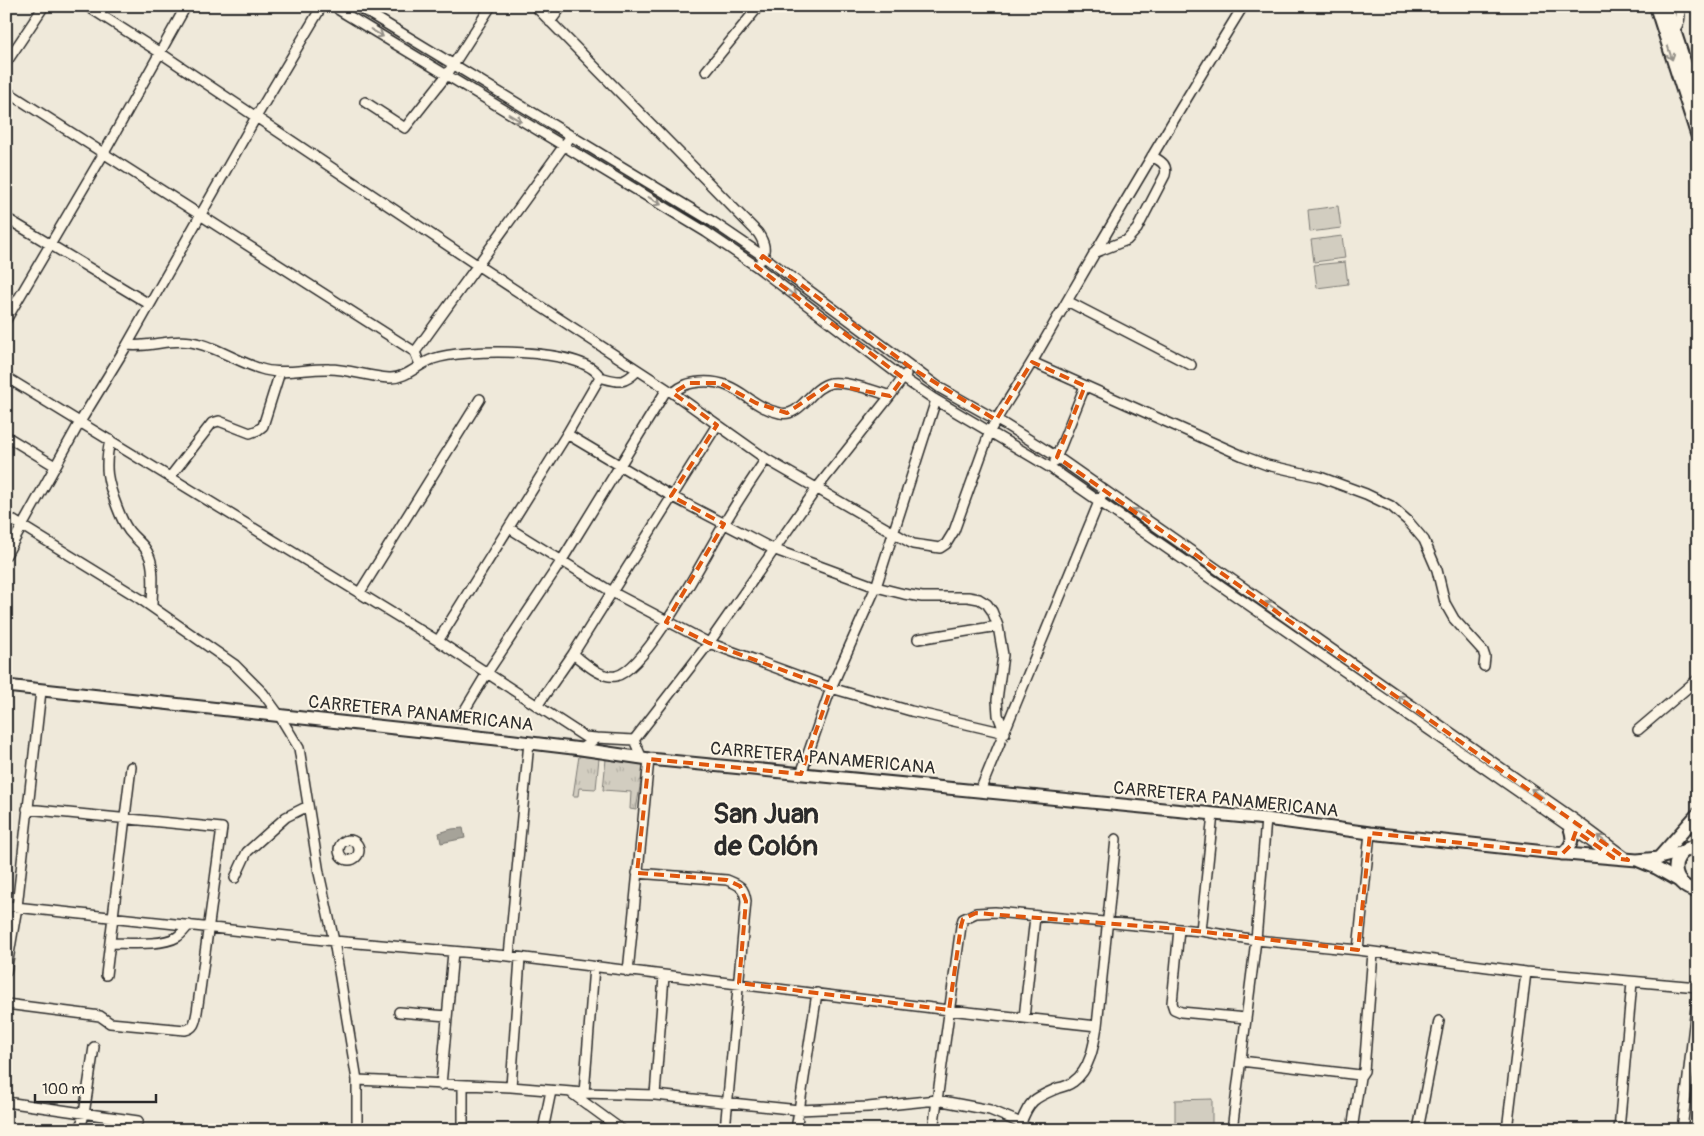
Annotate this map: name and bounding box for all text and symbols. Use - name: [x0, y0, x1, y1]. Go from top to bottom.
- one-way arrow: [369, 29, 383, 39]
- one-way arrow: [1666, 44, 1676, 60]
- one-way arrow: [508, 113, 522, 123]
- one-way arrow: [647, 197, 661, 207]
- one-way arrow: [783, 287, 797, 297]
- one-way arrow: [1131, 508, 1145, 519]
- one-way arrow: [1264, 601, 1278, 611]
- street label: CARRETERA PANAMERICANA: [307, 690, 535, 737]
- one-way arrow: [1398, 695, 1412, 705]
- street label: CARRETERA PANAMERICANA: [709, 737, 937, 780]
- street label: CARRETERA PANAMERICANA: [1112, 776, 1340, 823]
- one-way arrow: [1531, 788, 1545, 798]
- district label: San Juan de Colón: [713, 797, 819, 864]
- one-way arrow: [1596, 835, 1610, 845]
- scale bar: [35, 1071, 156, 1103]
- text: 100 m: [42, 1080, 85, 1099]

